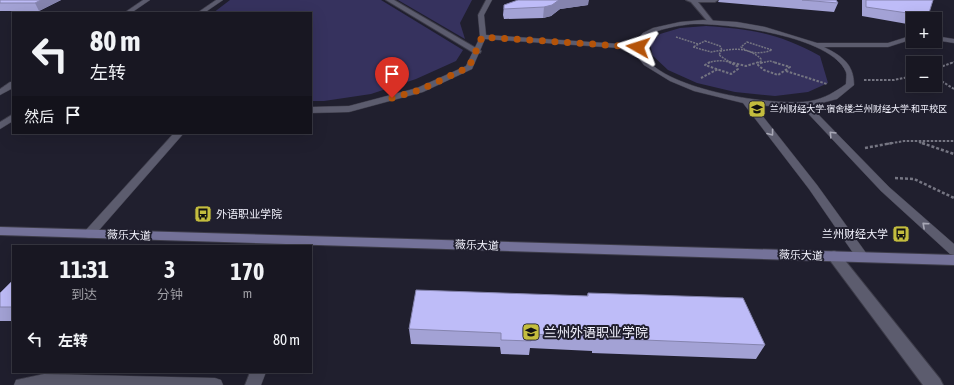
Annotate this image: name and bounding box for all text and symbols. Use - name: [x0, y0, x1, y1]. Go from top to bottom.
- map controls: [906, 12, 942, 92]
- button: +: [906, 12, 942, 48]
- text: 80 m: [90, 25, 140, 57]
- position arrow: [617, 26, 659, 68]
- icon: left: [24, 28, 76, 80]
- button: −: [906, 56, 942, 92]
- pin: [375, 57, 409, 98]
- text: 左转: [90, 62, 126, 83]
- icon: arrive: [381, 63, 403, 85]
- school or university icon: 兰州财经大学-宿舍楼;兰州财经大学-和平校区: [747, 99, 767, 119]
- place label: 兰州财经大学-宿舍楼;兰州财经大学-和平校区: [770, 103, 947, 114]
- icon: arrive: [62, 104, 84, 126]
- text: 然后: [24, 108, 54, 125]
- one-way arrow: [766, 128, 773, 135]
- one-way arrow: [829, 131, 837, 139]
- bus stop icon: 外语职业学院: [193, 204, 213, 224]
- place label: 外语职业学院: [216, 208, 282, 220]
- one-way arrow: [922, 222, 930, 230]
- bus stop icon: 兰州财经大学: [891, 224, 911, 244]
- street label: 薇乐大道: [107, 228, 151, 242]
- place label: 兰州财经大学: [822, 228, 888, 240]
- street label: 薇乐大道: [455, 238, 499, 252]
- street label: 薇乐大道: [779, 248, 823, 262]
- text: 11:31: [60, 256, 109, 283]
- text: 3: [164, 256, 175, 283]
- text: 170: [230, 258, 264, 285]
- text: m: [243, 286, 252, 301]
- text: 到达: [71, 287, 97, 302]
- text: 分钟: [157, 287, 183, 302]
- school or university icon: 兰州外语职业学院: [521, 322, 541, 342]
- place label: 兰州外语职业学院: [544, 325, 648, 340]
- icon: left: [24, 328, 46, 350]
- text: 80 m: [273, 331, 300, 348]
- text: 左转: [58, 332, 88, 349]

